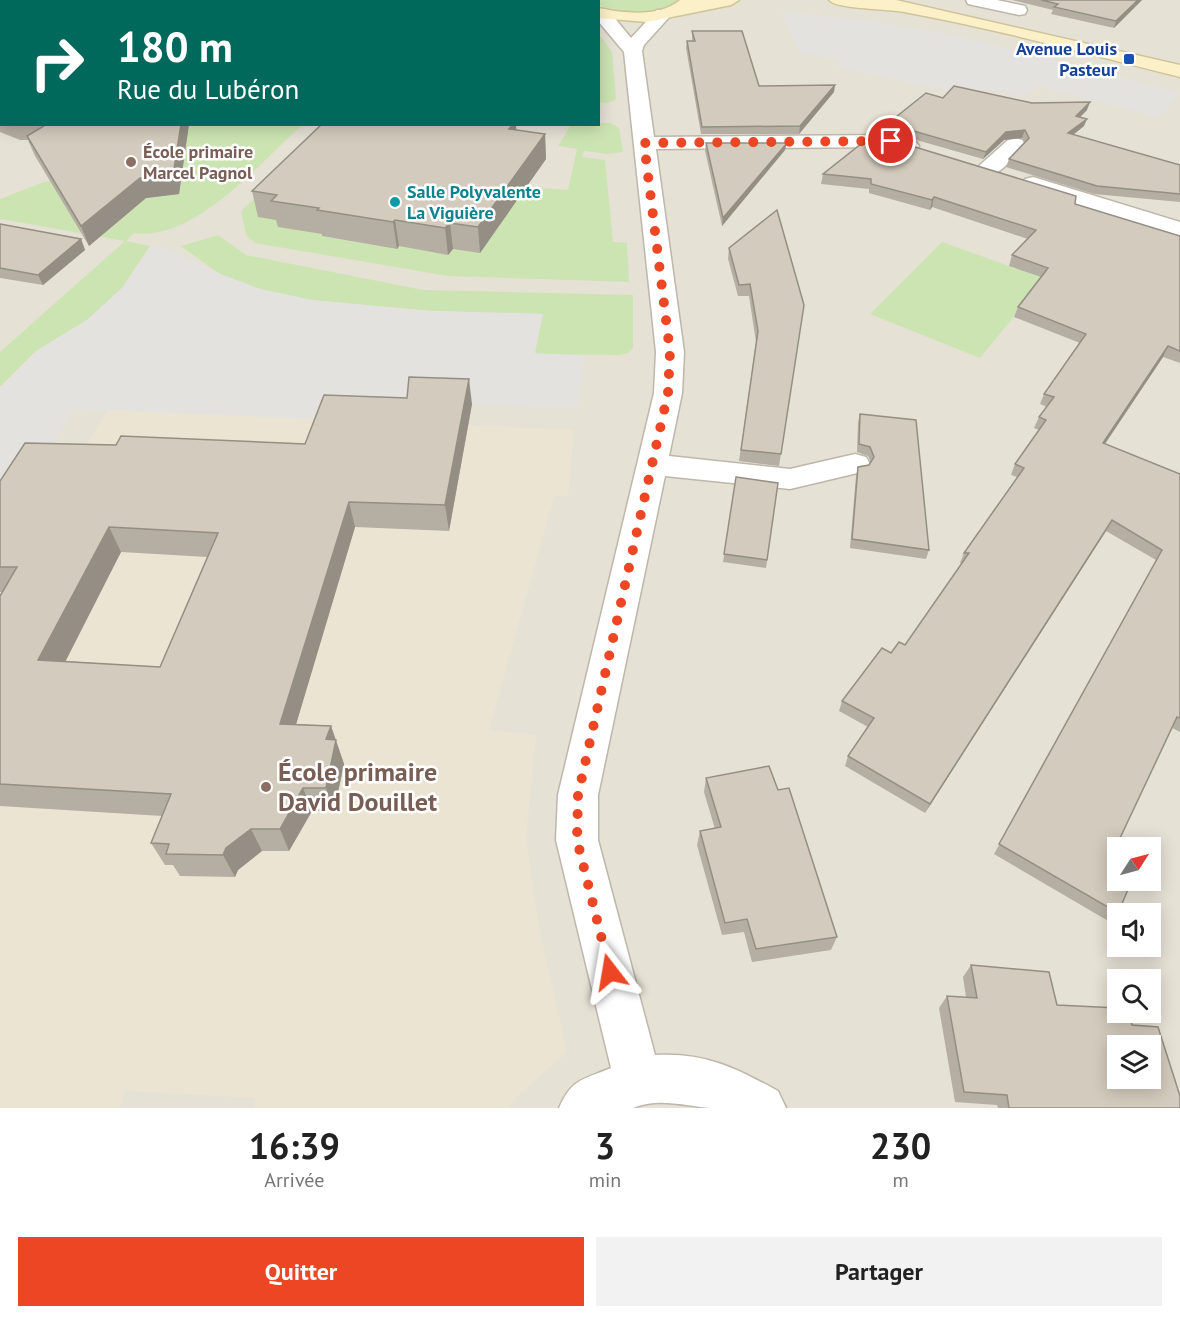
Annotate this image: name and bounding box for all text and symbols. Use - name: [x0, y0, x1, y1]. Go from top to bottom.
- text: 180 m: [117, 19, 233, 74]
- icon: right: [18, 24, 96, 102]
- place label: Avenue Louis Pasteur: [1016, 37, 1118, 81]
- marker: Avenue Louis Pasteur: [1122, 52, 1136, 66]
- text: Rue du Lubéron: [117, 72, 299, 106]
- pin: [865, 115, 916, 166]
- icon: arrive: [874, 124, 907, 157]
- place label: École primaire Marcel Pagnol: [143, 140, 253, 184]
- marker: École primaire Marcel Pagnol: [124, 155, 138, 169]
- place label: Salle Polyvalente La Viguière: [407, 180, 541, 224]
- marker: Salle Polyvalente La Viguière: [388, 195, 402, 209]
- place label: École primaire David Douillet: [278, 755, 437, 818]
- marker: École primaire David Douillet: [259, 780, 273, 794]
- north arrow: [1107, 837, 1161, 891]
- map controls: [1107, 837, 1161, 1089]
- button: sound: [1107, 903, 1161, 957]
- position arrow: [578, 940, 642, 1004]
- button: search: [1107, 969, 1161, 1023]
- button: layers: [1107, 1035, 1161, 1089]
- text: 16:39: [249, 1122, 340, 1169]
- text: 3: [595, 1122, 615, 1169]
- text: 230: [870, 1122, 931, 1169]
- text: Arrivée: [264, 1167, 324, 1193]
- text: min: [589, 1167, 621, 1193]
- text: m: [893, 1167, 909, 1193]
- button: Quitter: [18, 1237, 584, 1306]
- button: Partager: [596, 1237, 1162, 1306]

